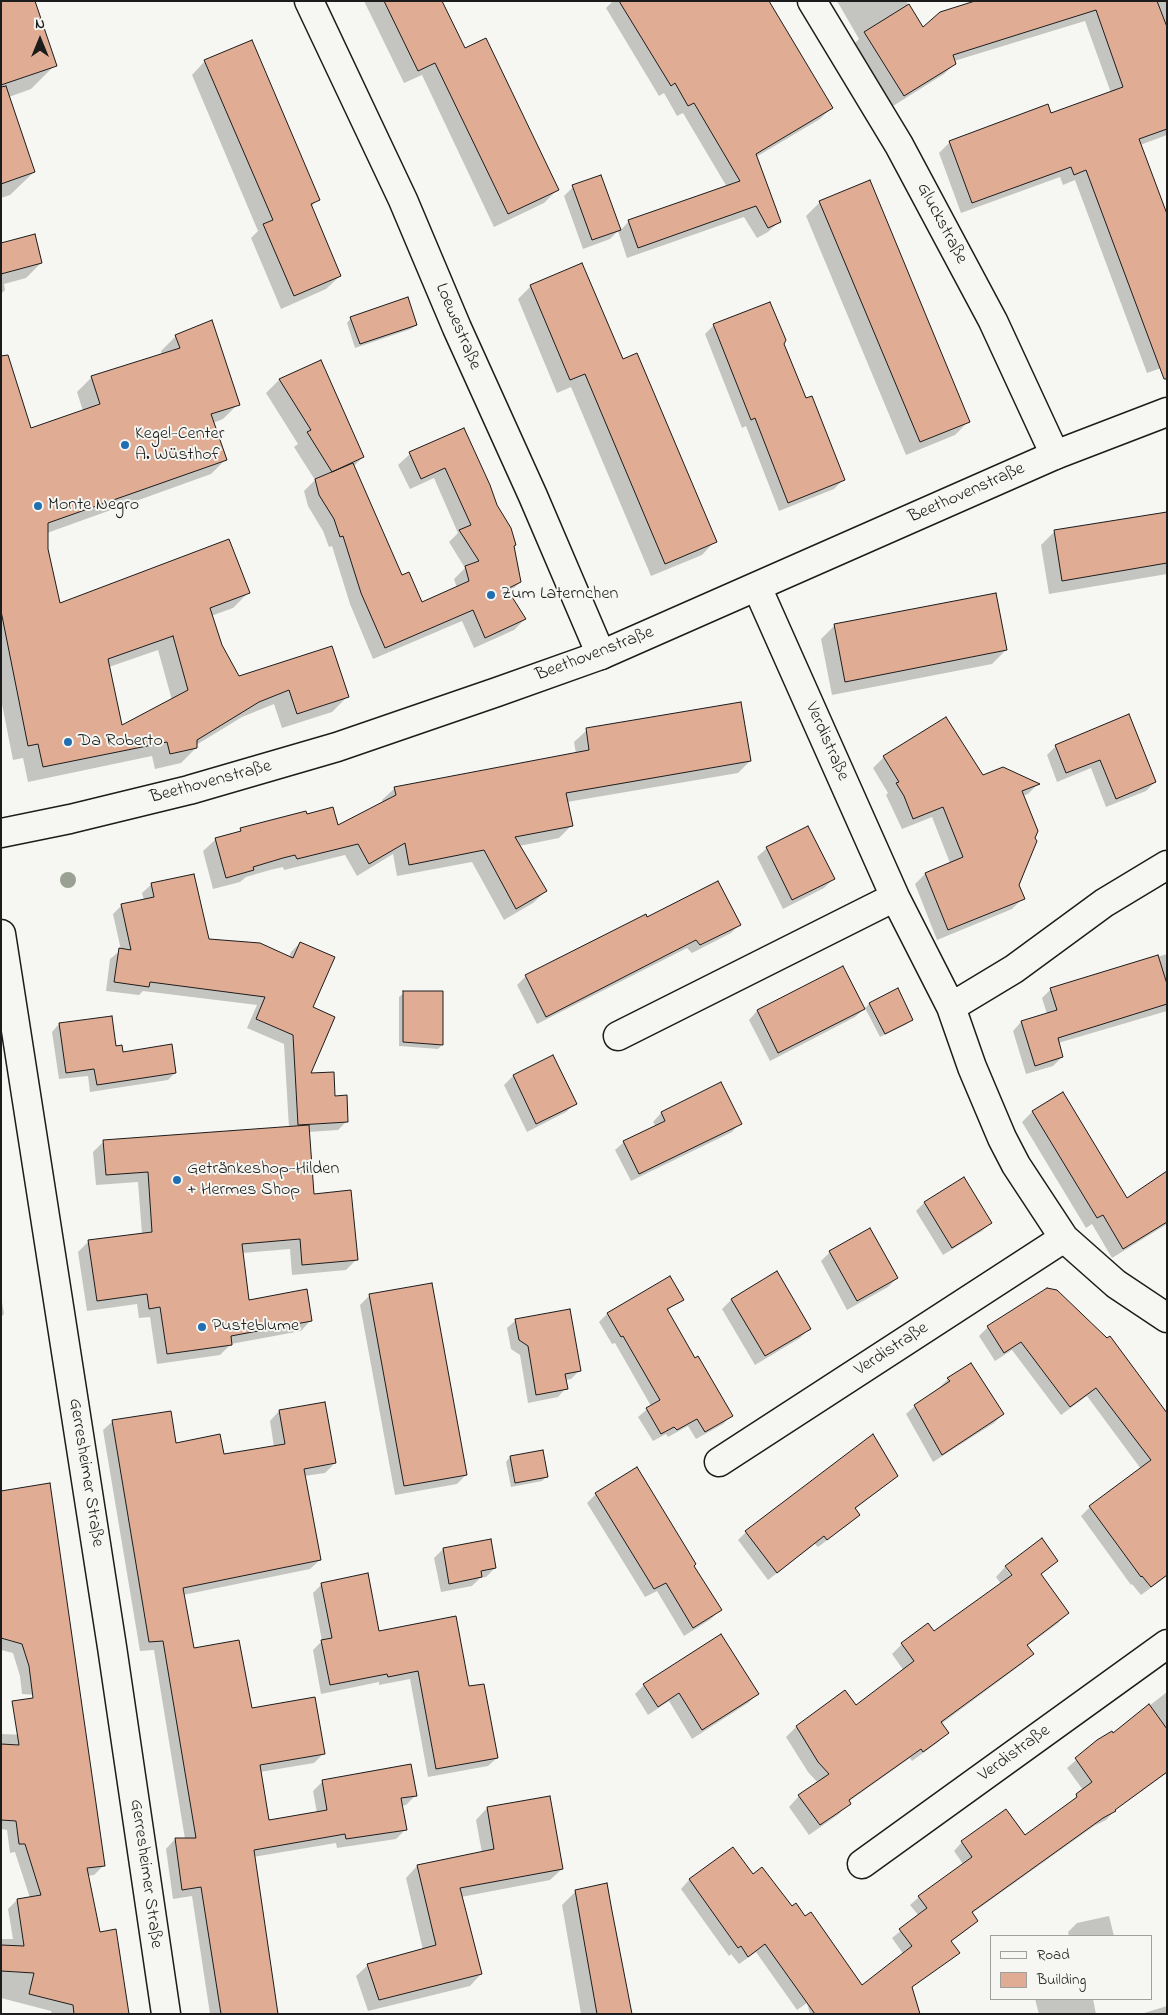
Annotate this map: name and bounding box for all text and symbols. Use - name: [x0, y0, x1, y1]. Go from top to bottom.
- text: N: [35, 14, 45, 35]
- north arrow: [15, 15, 65, 65]
- street label: Gluckstraße: [911, 180, 971, 268]
- street label: Loewestraße: [429, 280, 485, 374]
- place label: Kegel-Center A. Wüsthof: [135, 424, 224, 466]
- marker: Kegel-Center A. Wüsthof: [119, 439, 131, 451]
- street label: Beethovenstraße: [906, 459, 1028, 529]
- place label: Monte Negro: [48, 495, 139, 517]
- marker: Monte Negro: [32, 500, 44, 512]
- place label: Zum Laternchen: [501, 584, 618, 606]
- marker: Zum Laternchen: [485, 589, 497, 601]
- street label: Beethovenstraße: [533, 623, 657, 687]
- street label: Verdistraße: [799, 699, 853, 785]
- place label: Da Roberto: [78, 731, 163, 753]
- marker: Da Roberto: [62, 736, 74, 748]
- street label: Beethovenstraße: [148, 756, 274, 810]
- place label: Getränkeshop-Hilden + Hermes Shop: [187, 1159, 339, 1202]
- marker: Getränkeshop-Hilden + Hermes Shop: [171, 1174, 183, 1186]
- place label: Pusteblume: [212, 1316, 299, 1338]
- street label: Verdistraße: [851, 1318, 933, 1382]
- marker: Pusteblume: [196, 1321, 208, 1333]
- street label: Gerresheimer Straße: [63, 1397, 107, 1549]
- street label: Verdistraße: [975, 1721, 1055, 1787]
- street label: Gerresheimer Straße: [124, 1798, 166, 1950]
- legend: [990, 1935, 1153, 2000]
- text: Road: [1037, 1944, 1070, 1966]
- text: Building: [1037, 1969, 1086, 1991]

